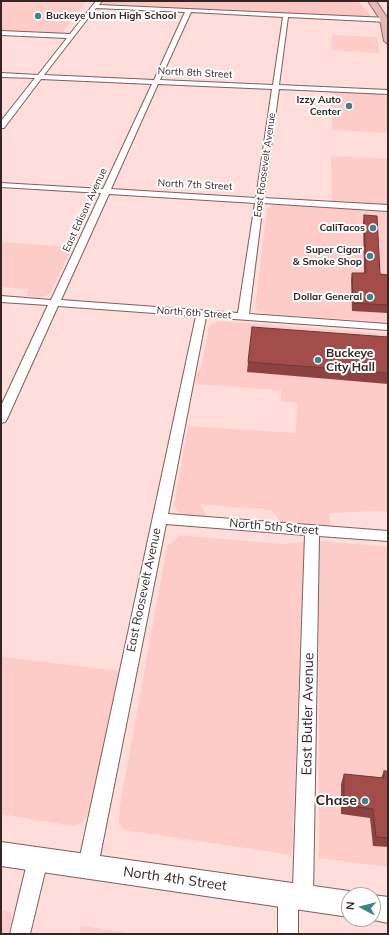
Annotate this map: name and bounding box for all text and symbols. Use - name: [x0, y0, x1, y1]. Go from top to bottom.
- place label: Buckeye Union High School: [46, 10, 176, 22]
- marker: Buckeye Union High School: [33, 11, 43, 21]
- street label: North 8th Street: [157, 65, 233, 81]
- place label: Izzy Auto Center: [296, 94, 341, 118]
- marker: Izzy Auto Center: [344, 101, 354, 111]
- street label: East Roosevelt Avenue: [252, 112, 278, 218]
- street label: East Edison Avenue: [60, 166, 110, 254]
- street label: North 7th Street: [157, 177, 233, 193]
- place label: CaliTacos: [319, 222, 365, 234]
- marker: CaliTacos: [368, 223, 378, 233]
- place label: Super Cigar & Smoke Shop: [293, 244, 362, 268]
- marker: Super Cigar & Smoke Shop: [365, 251, 375, 261]
- place label: Dollar General: [293, 291, 362, 303]
- marker: Dollar General: [365, 292, 375, 302]
- street label: North 6th Street: [156, 304, 232, 322]
- place label: Buckeye City Hall: [326, 346, 375, 374]
- marker: Buckeye City Hall: [313, 355, 323, 365]
- street label: North 5th Street: [229, 516, 319, 538]
- street label: East Roosevelt Avenue: [124, 527, 164, 653]
- street label: East Butler Avenue: [299, 652, 317, 776]
- place label: Chase: [316, 793, 357, 809]
- marker: Chase: [360, 796, 370, 806]
- street label: North 4th Street: [122, 863, 228, 895]
- north arrow: [341, 887, 381, 927]
- text: N: [343, 901, 358, 911]

